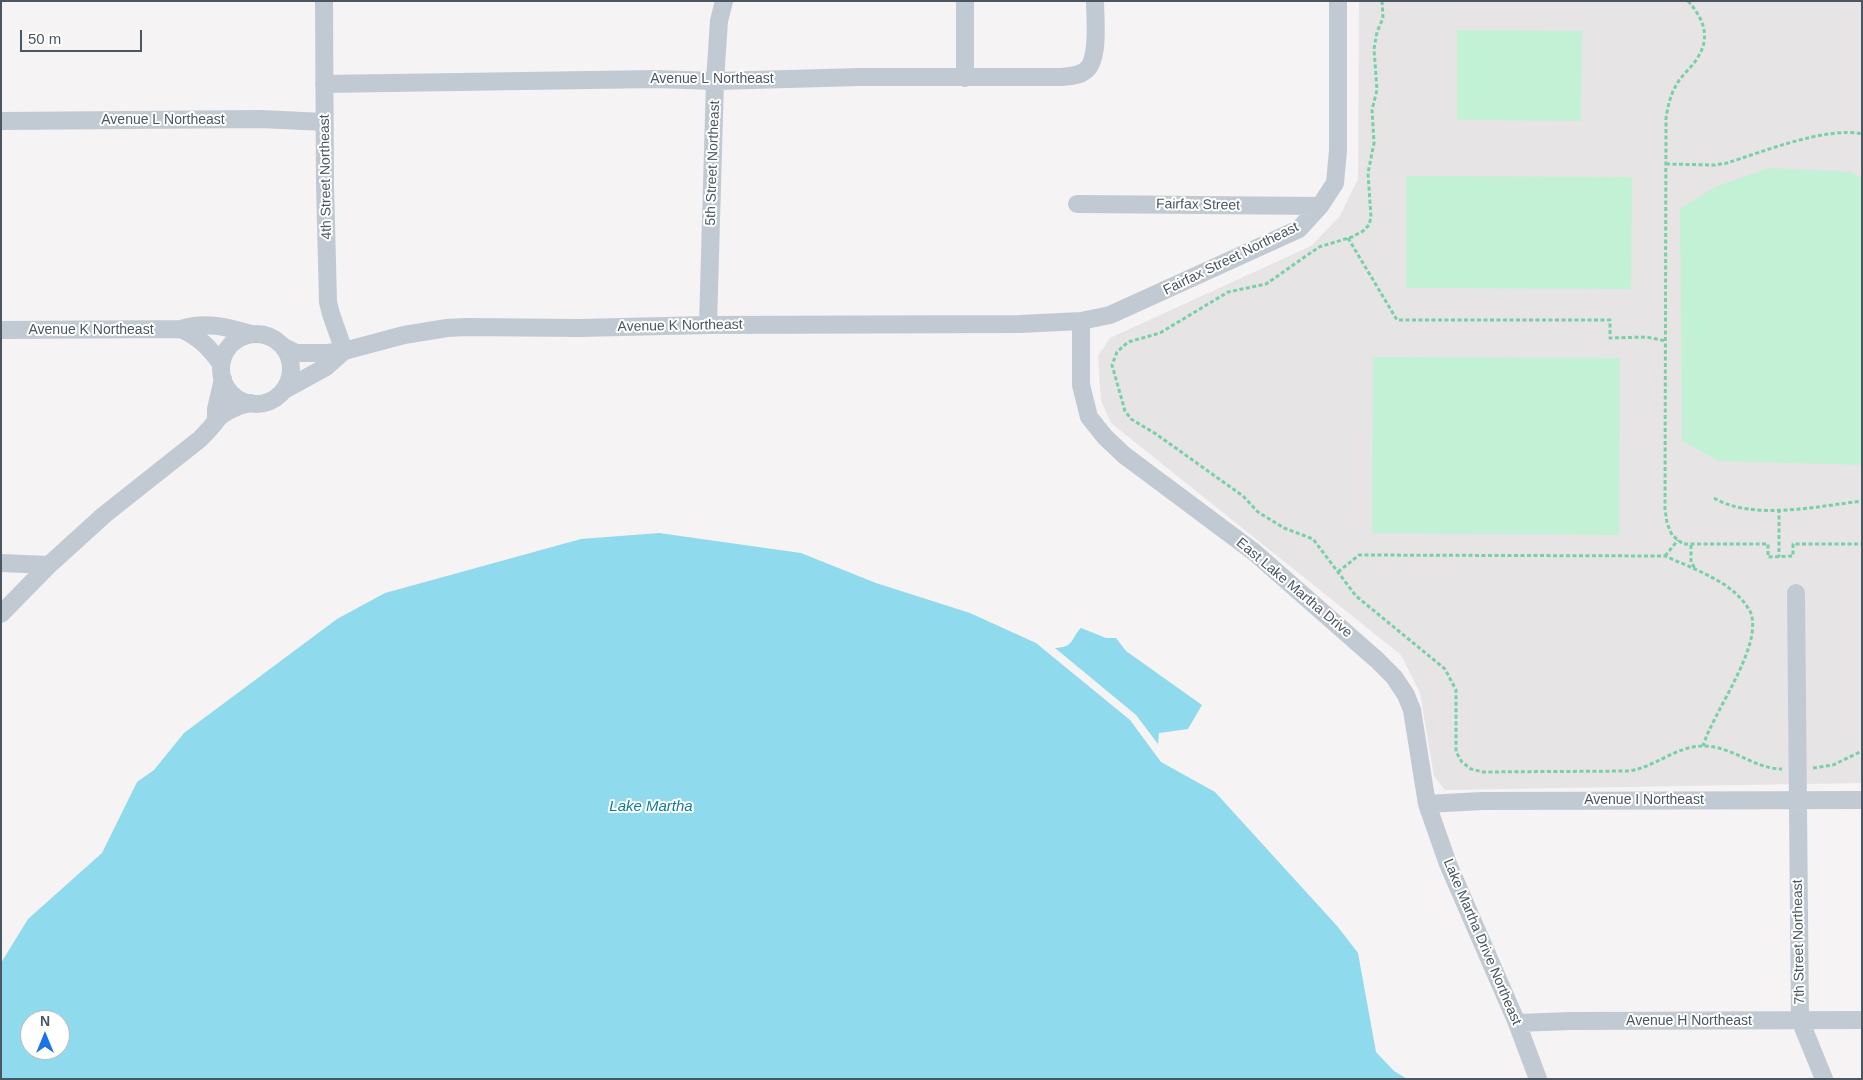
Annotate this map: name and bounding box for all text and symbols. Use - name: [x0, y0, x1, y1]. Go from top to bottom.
- scale bar: [22, 20, 145, 52]
- text: 50 m: [28, 30, 61, 47]
- street label: Avenue L Northeast: [650, 71, 774, 87]
- street label: 5th Street Northeast: [702, 100, 724, 226]
- street label: Avenue L Northeast: [101, 112, 225, 128]
- street label: 4th Street Northeast: [317, 114, 335, 240]
- street label: Fairfax Street: [1156, 196, 1240, 214]
- street label: Fairfax Street Northeast: [1161, 219, 1301, 299]
- street label: Avenue K Northeast: [617, 317, 743, 335]
- street label: Avenue K Northeast: [28, 322, 154, 338]
- street label: East Lake Martha Drive: [1233, 535, 1355, 641]
- street label: Avenue I Northeast: [1584, 792, 1704, 808]
- water label: Lake Martha: [609, 798, 693, 816]
- street label: Lake Martha Drive Northeast: [1439, 856, 1525, 1028]
- street label: 7th Street Northeast: [1790, 879, 1808, 1005]
- north arrow: [20, 1010, 70, 1060]
- text: N: [40, 1013, 50, 1029]
- street label: Avenue H Northeast: [1626, 1013, 1752, 1029]

